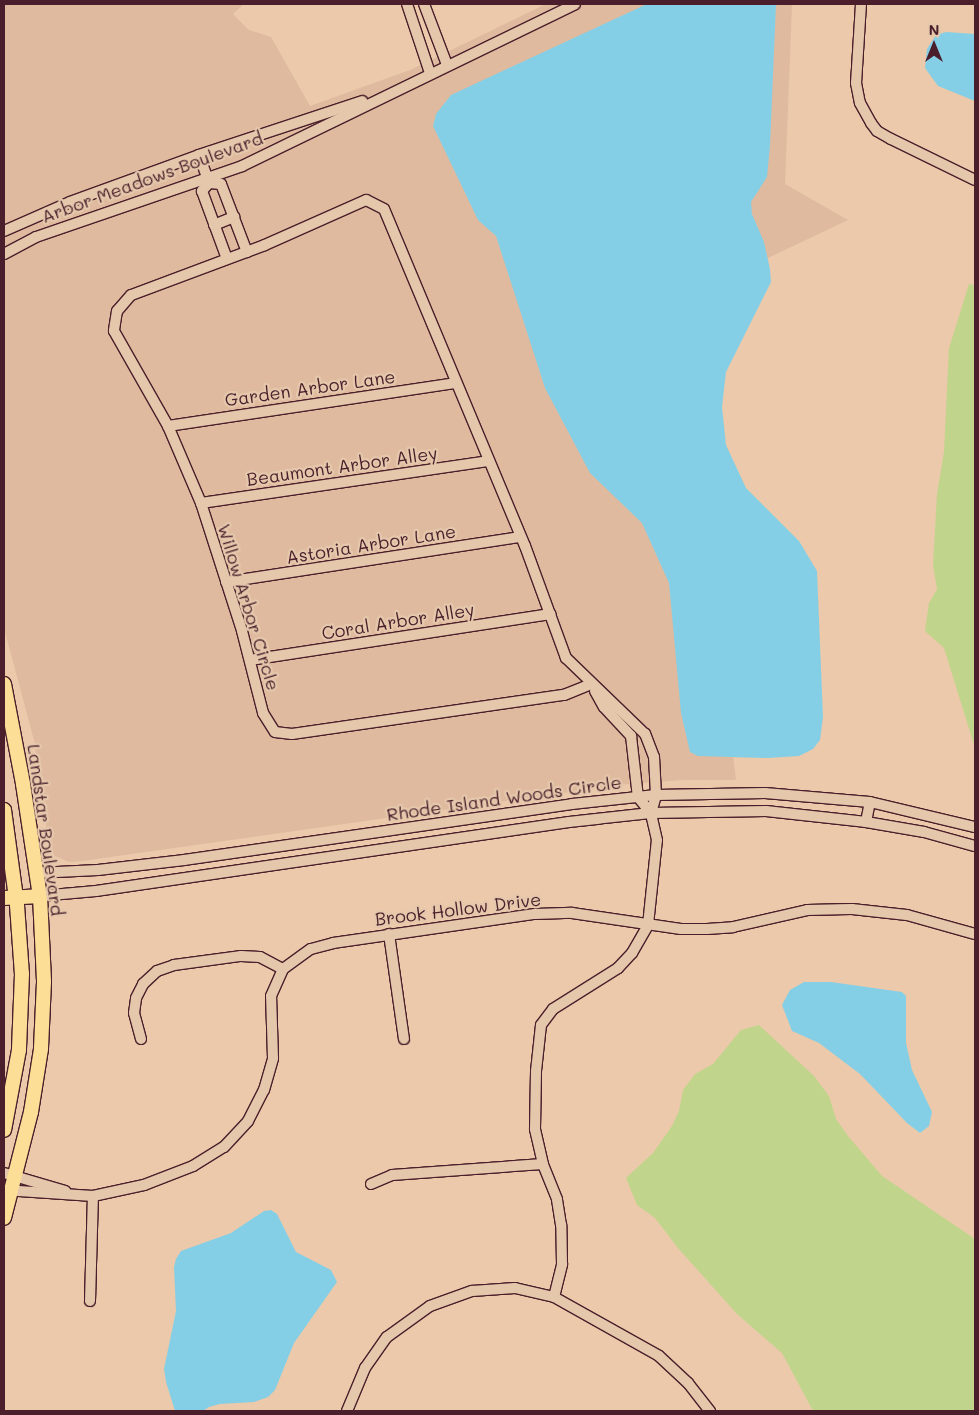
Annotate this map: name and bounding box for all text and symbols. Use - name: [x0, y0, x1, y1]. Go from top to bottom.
- north arrow: [909, 20, 959, 70]
- text: N: [929, 20, 939, 39]
- street label: Arbor Meadows Boulevard: [38, 127, 266, 227]
- street label: Garden Arbor Lane: [223, 365, 397, 411]
- street label: Beaumont Arbor Alley: [245, 442, 439, 490]
- street label: Astoria Arbor Lane: [285, 520, 457, 568]
- street label: Willow Arbor Circle: [213, 521, 285, 693]
- street label: Coral Arbor Alley: [320, 598, 476, 644]
- street label: Landstar Boulevard: [23, 743, 69, 917]
- street label: Rhode Island Woods Circle: [385, 771, 623, 825]
- street label: Brook Hollow Drive: [374, 888, 542, 930]

